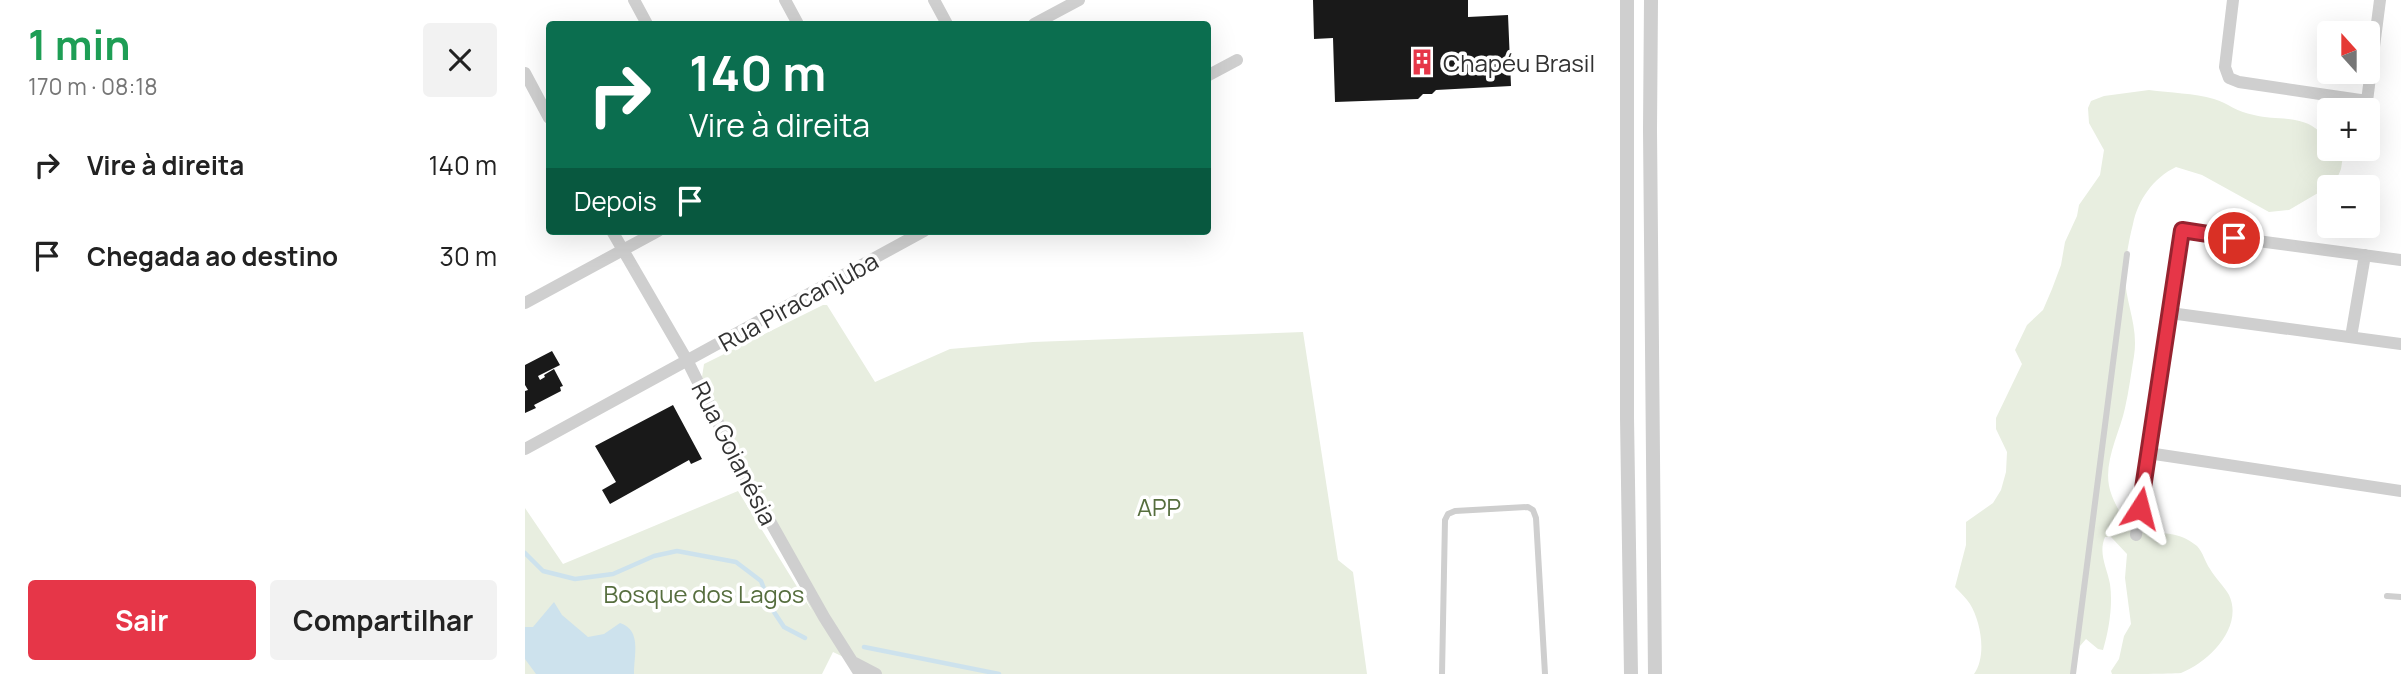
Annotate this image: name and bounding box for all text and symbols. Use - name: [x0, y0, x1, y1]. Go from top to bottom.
- text: 1 min: [28, 15, 131, 73]
- north arrow: [2317, 21, 2380, 84]
- map controls: [2317, 21, 2380, 238]
- button: close: [423, 23, 497, 97]
- text: 140 m: [689, 39, 826, 106]
- place label: Chapéu Brasil: [1443, 46, 1595, 79]
- building icon: Chapéu Brasil: [1407, 47, 1437, 77]
- icon: right: [574, 49, 665, 140]
- text: 170 m · 08:18: [28, 70, 158, 102]
- button: +: [2317, 98, 2380, 161]
- text: Vire à direita: [689, 103, 870, 147]
- icon: right: [28, 146, 66, 184]
- text: Vire à direita: [87, 147, 244, 183]
- text: 140 m: [428, 147, 497, 183]
- button: −: [2317, 175, 2380, 238]
- icon: arrive: [671, 182, 709, 220]
- text: Depois: [574, 183, 657, 219]
- pin: [2204, 208, 2264, 268]
- icon: arrive: [2215, 219, 2253, 257]
- icon: arrive: [28, 237, 66, 275]
- text: Chegada ao destino: [87, 238, 338, 274]
- text: 30 m: [440, 238, 497, 274]
- street label: Rua Piracanjuba: [712, 243, 884, 359]
- street label: Rua Goianésia: [685, 375, 785, 531]
- position arrow: [2103, 471, 2177, 545]
- park label: APP: [1137, 490, 1181, 523]
- park label: Bosque dos Lagos: [604, 577, 804, 610]
- button: Sair: [28, 580, 256, 660]
- button: Compartilhar: [270, 580, 497, 660]

